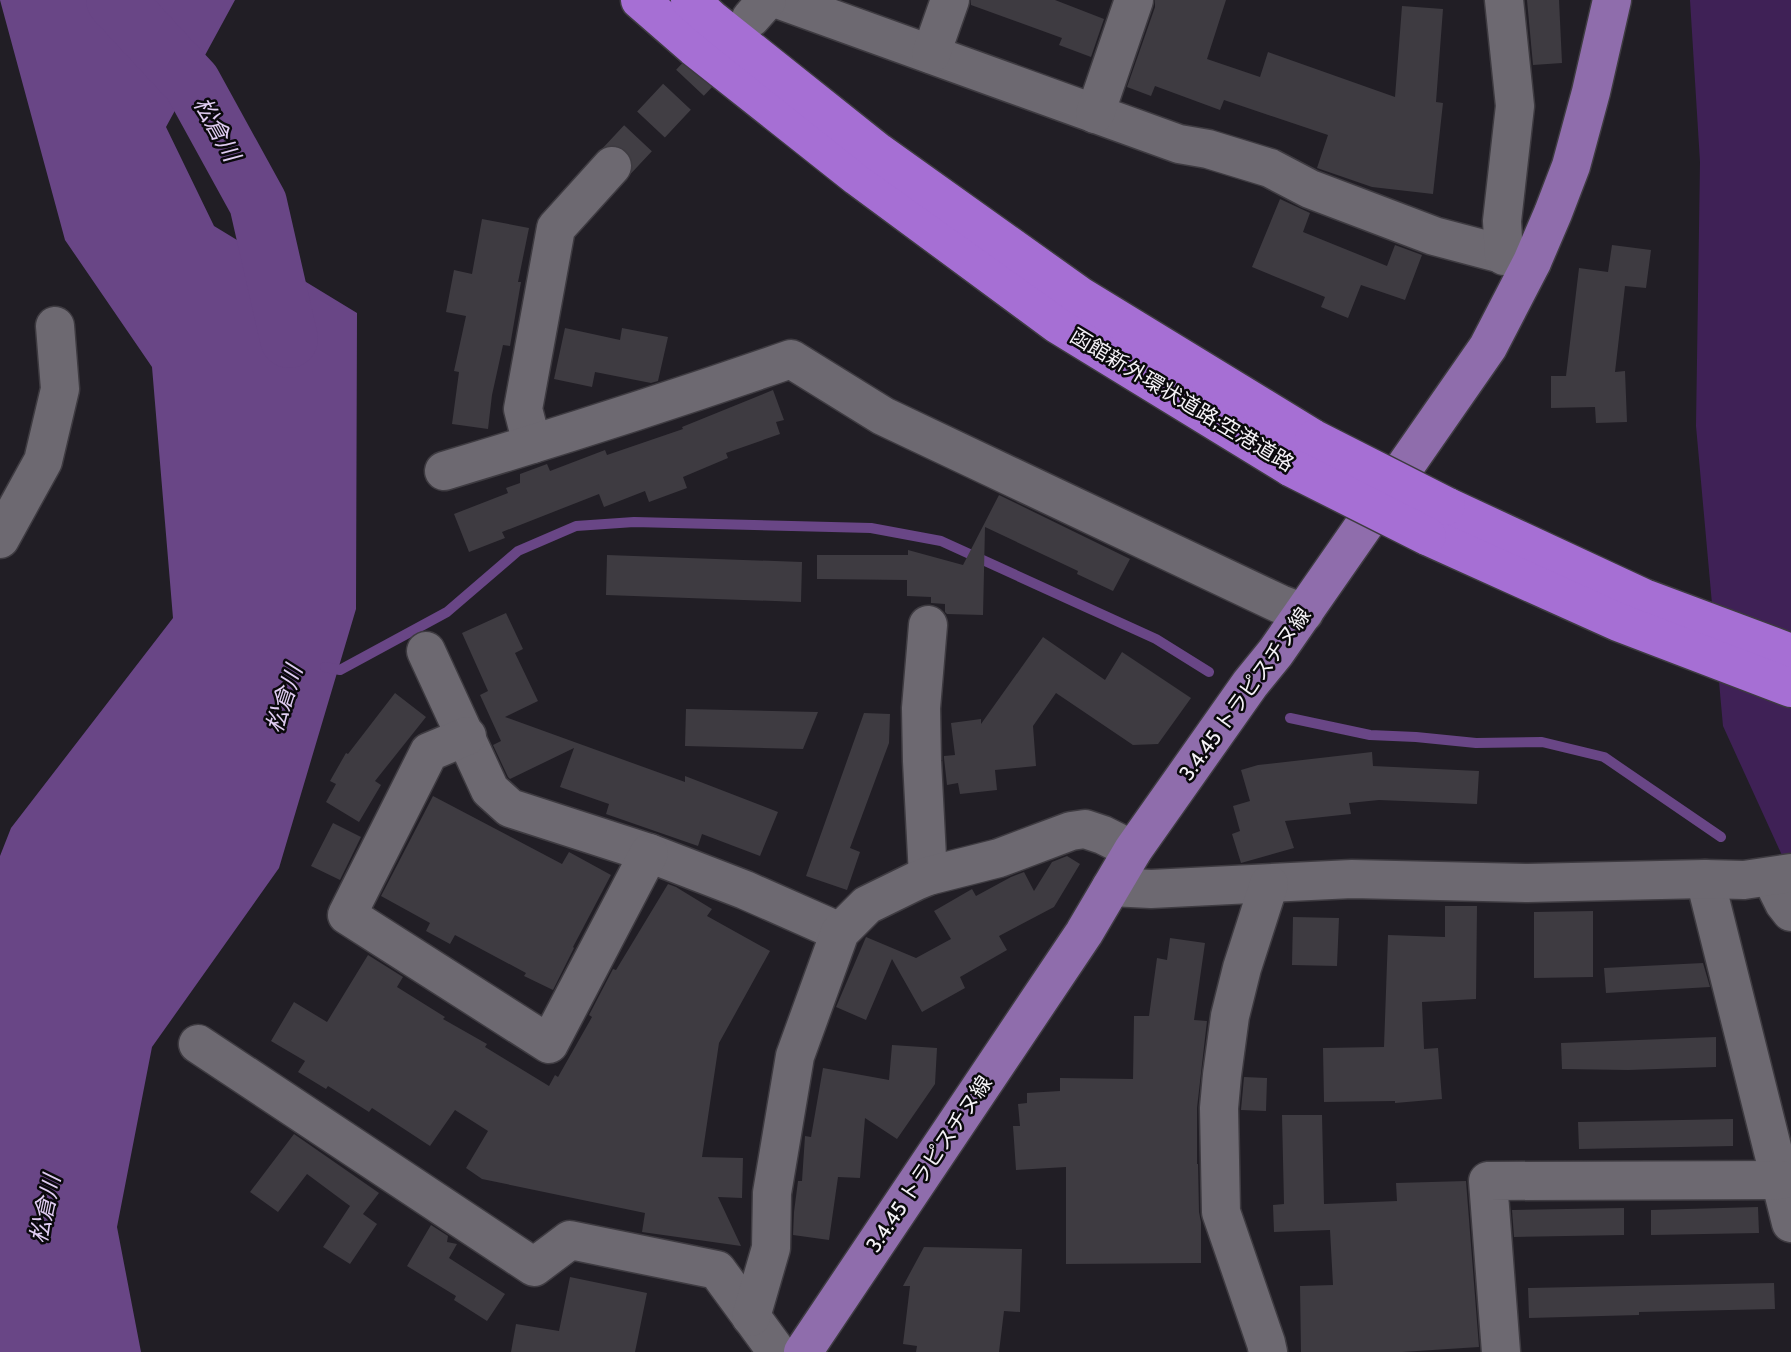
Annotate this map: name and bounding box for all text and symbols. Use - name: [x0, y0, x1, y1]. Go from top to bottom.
- water label: 松倉川: [188, 92, 247, 169]
- street label: 函館新外環状道路;空港道路: [1066, 323, 1299, 476]
- street label: 3.4.45 トラピスチヌ線: [1174, 603, 1316, 785]
- water label: 松倉川: [260, 659, 309, 736]
- street label: 3.4.45 トラピスチヌ線: [860, 1071, 997, 1257]
- water label: 松倉川: [24, 1169, 66, 1246]

